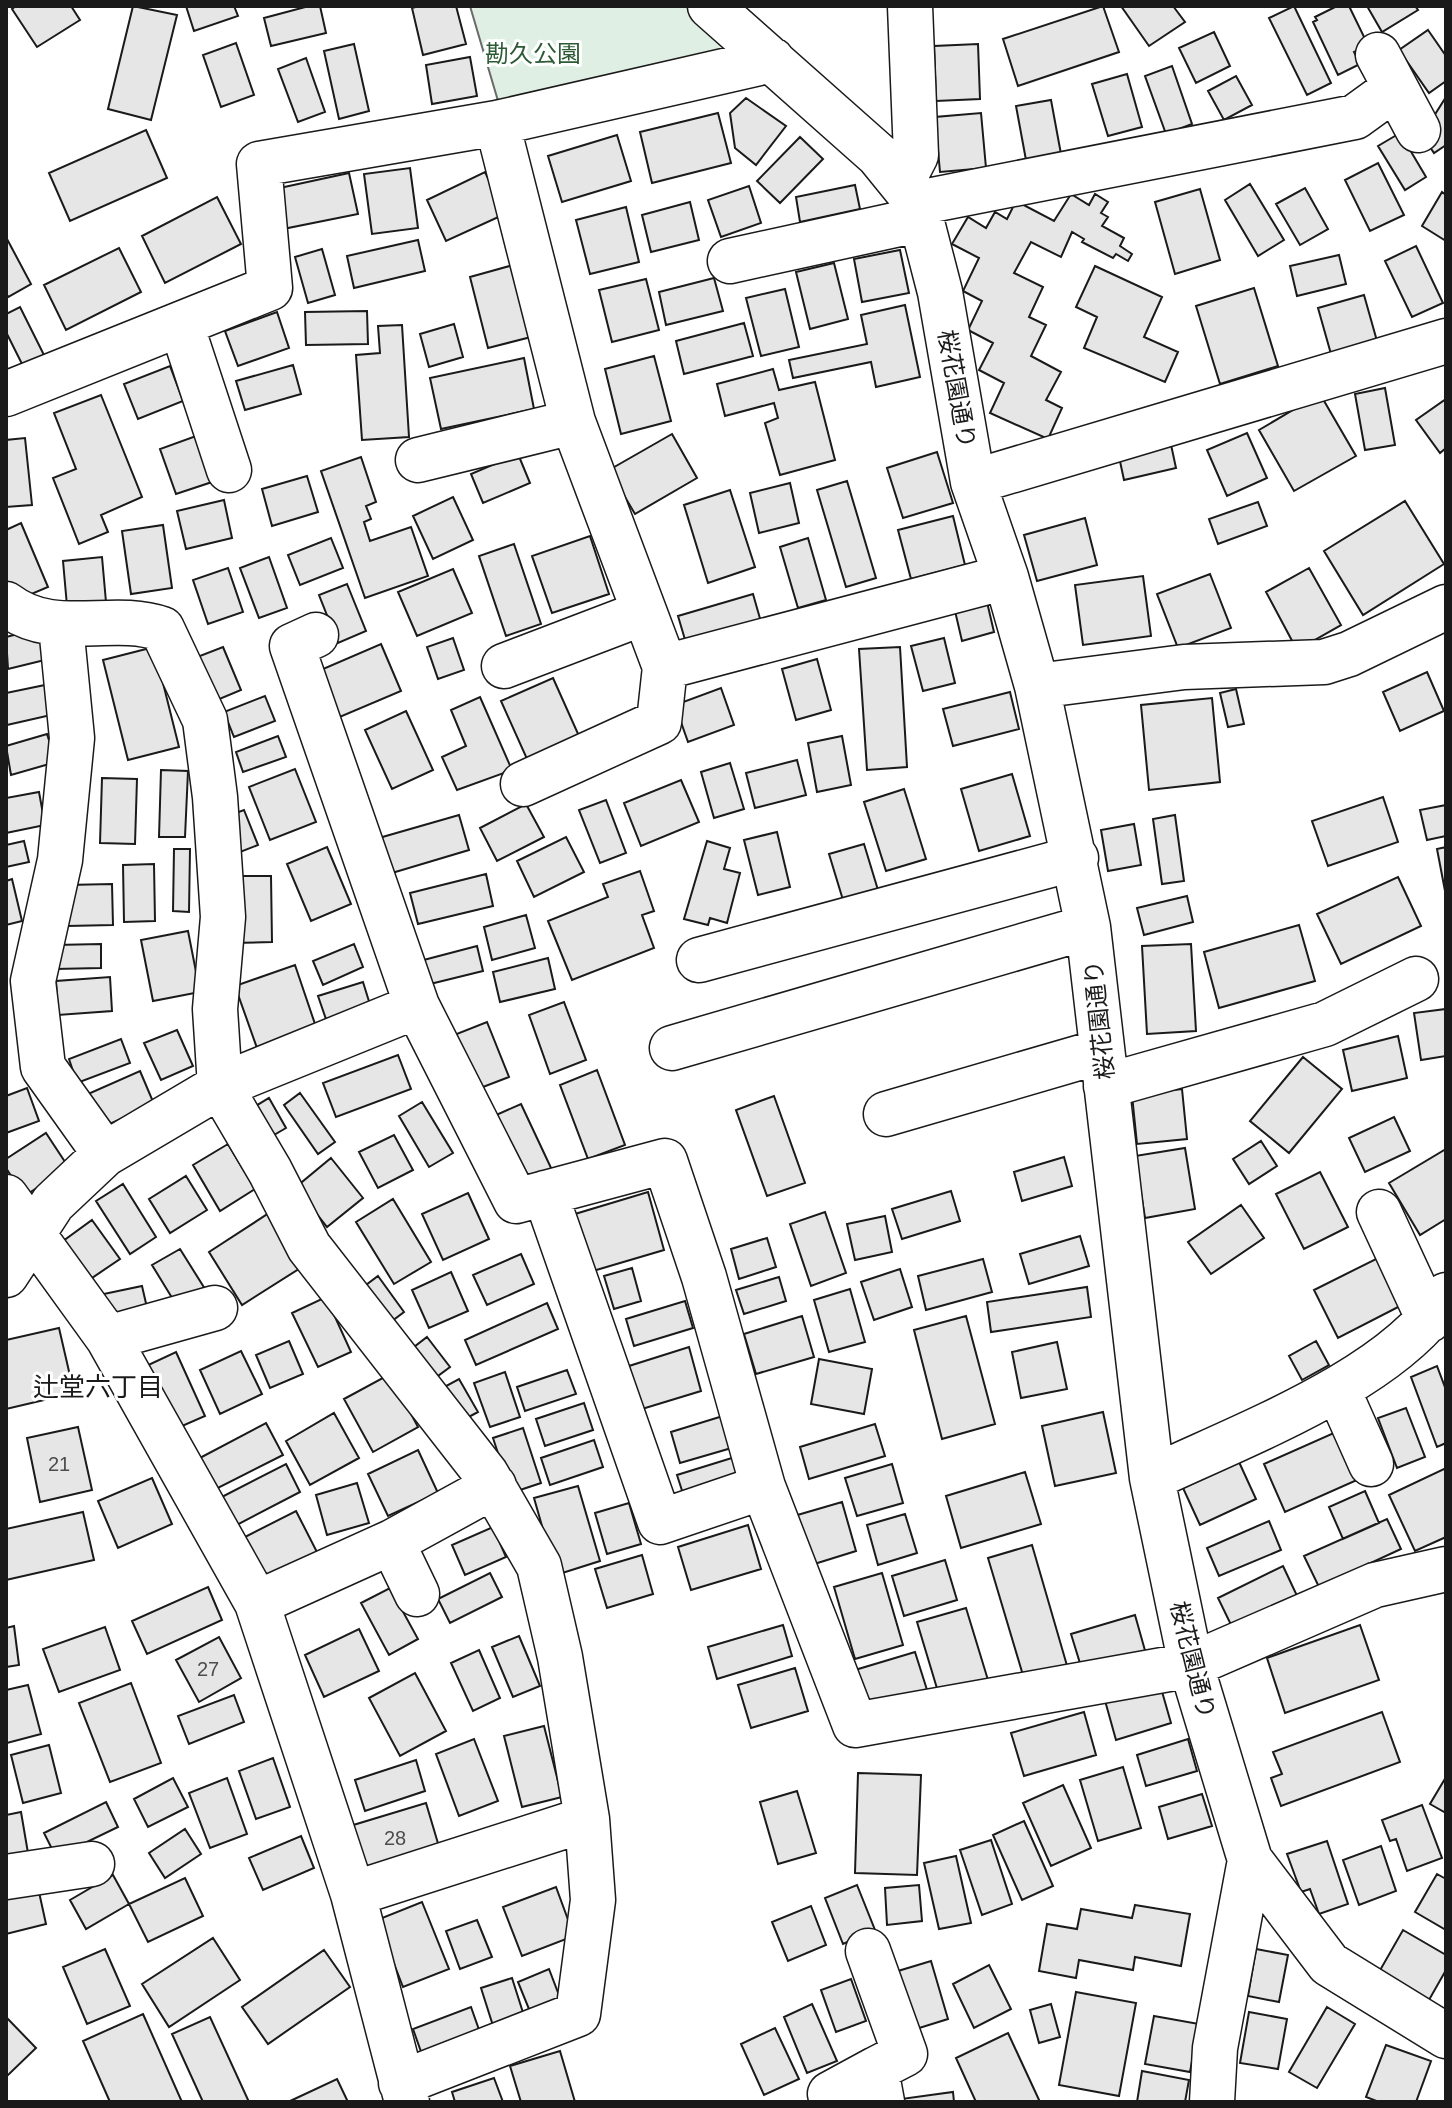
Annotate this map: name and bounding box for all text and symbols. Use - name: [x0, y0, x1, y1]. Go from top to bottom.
- park label: 勘久公園: [485, 40, 581, 67]
- street label: 桜花園通り: [933, 328, 981, 450]
- street label: 桜花園通り: [1079, 959, 1119, 1081]
- district label: 辻堂六丁目: [33, 1372, 163, 1402]
- house number: 21: [48, 1453, 70, 1475]
- street label: 桜花園通り: [1165, 1599, 1221, 1721]
- house number: 27: [197, 1658, 219, 1680]
- house number: 28: [384, 1827, 406, 1849]

